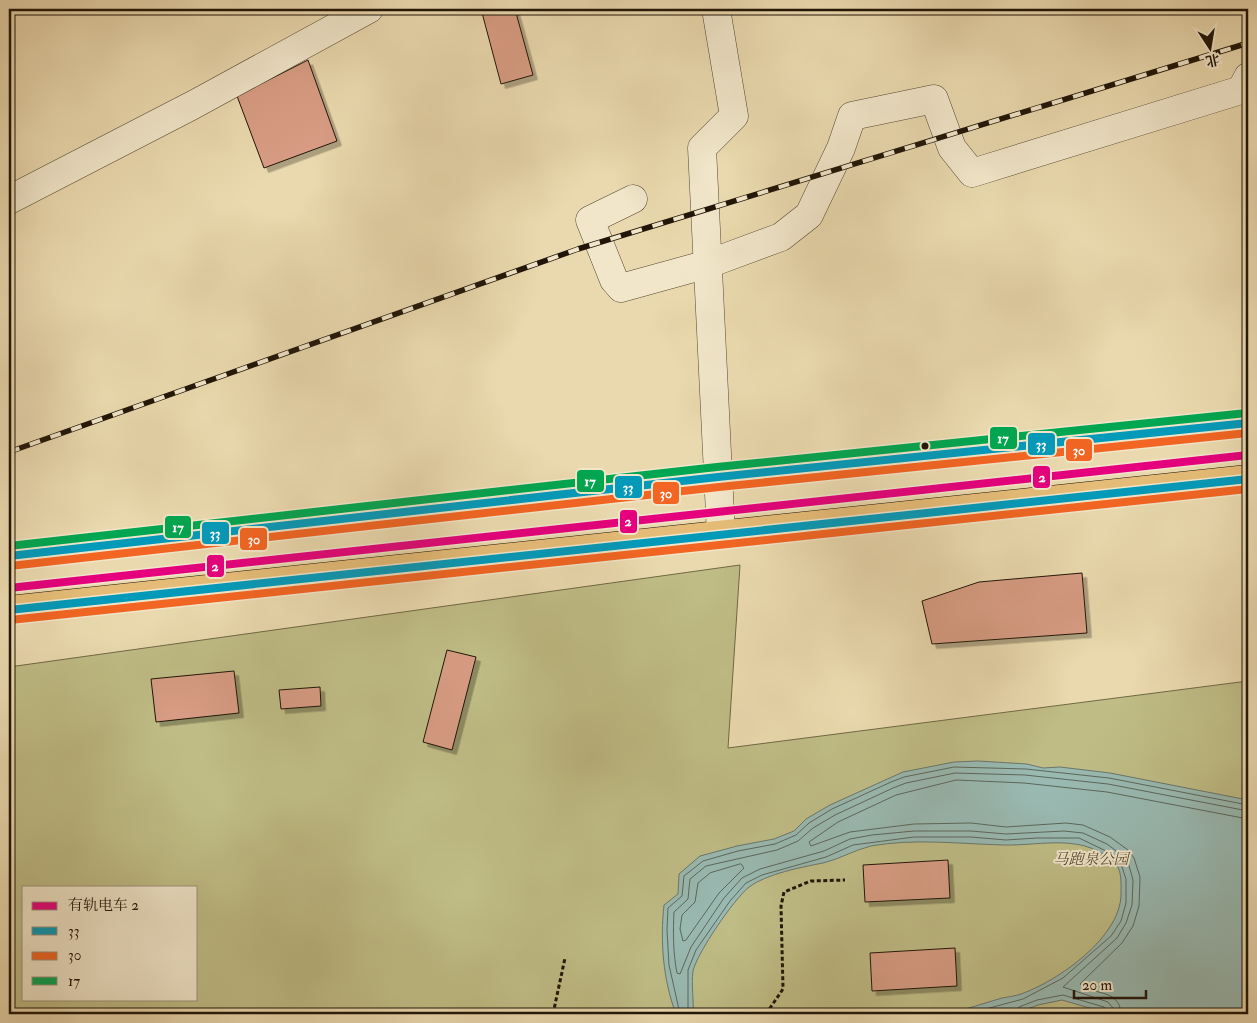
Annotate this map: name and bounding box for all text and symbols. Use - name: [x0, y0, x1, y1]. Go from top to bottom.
- north arrow: [1184, 22, 1234, 72]
- text: 北: [1204, 50, 1221, 70]
- line badge: 17: [989, 426, 1018, 450]
- text: 17: [997, 430, 1009, 447]
- line badge: 33: [1027, 432, 1056, 456]
- text: 33: [1036, 436, 1046, 453]
- line badge: 30: [1065, 438, 1093, 462]
- unlabelled marker: [920, 441, 930, 451]
- text: 30: [1073, 442, 1085, 459]
- line badge: 2: [1032, 465, 1051, 489]
- line badge: 17: [576, 469, 605, 493]
- text: 2: [1038, 469, 1046, 486]
- text: 17: [584, 473, 596, 490]
- line badge: 33: [614, 475, 643, 499]
- text: 33: [623, 479, 633, 496]
- line badge: 30: [652, 481, 680, 505]
- text: 30: [660, 485, 672, 502]
- line badge: 2: [619, 509, 638, 534]
- text: 2: [624, 513, 632, 530]
- line badge: 17: [164, 515, 192, 539]
- text: 17: [172, 519, 184, 536]
- line badge: 33: [201, 521, 230, 545]
- text: 33: [210, 525, 220, 542]
- line badge: 30: [239, 527, 268, 551]
- text: 30: [248, 531, 260, 548]
- line badge: 2: [206, 554, 225, 578]
- text: 2: [211, 558, 219, 575]
- park label: 马跑泉公园: [1053, 850, 1130, 869]
- legend: [22, 886, 198, 1000]
- text: 有轨电车 2: [68, 896, 139, 915]
- text: 33: [68, 922, 80, 941]
- text: 30: [68, 946, 81, 965]
- scale bar: [1074, 968, 1147, 1000]
- text: 17: [68, 972, 80, 991]
- text: 20 m: [1082, 976, 1112, 995]

